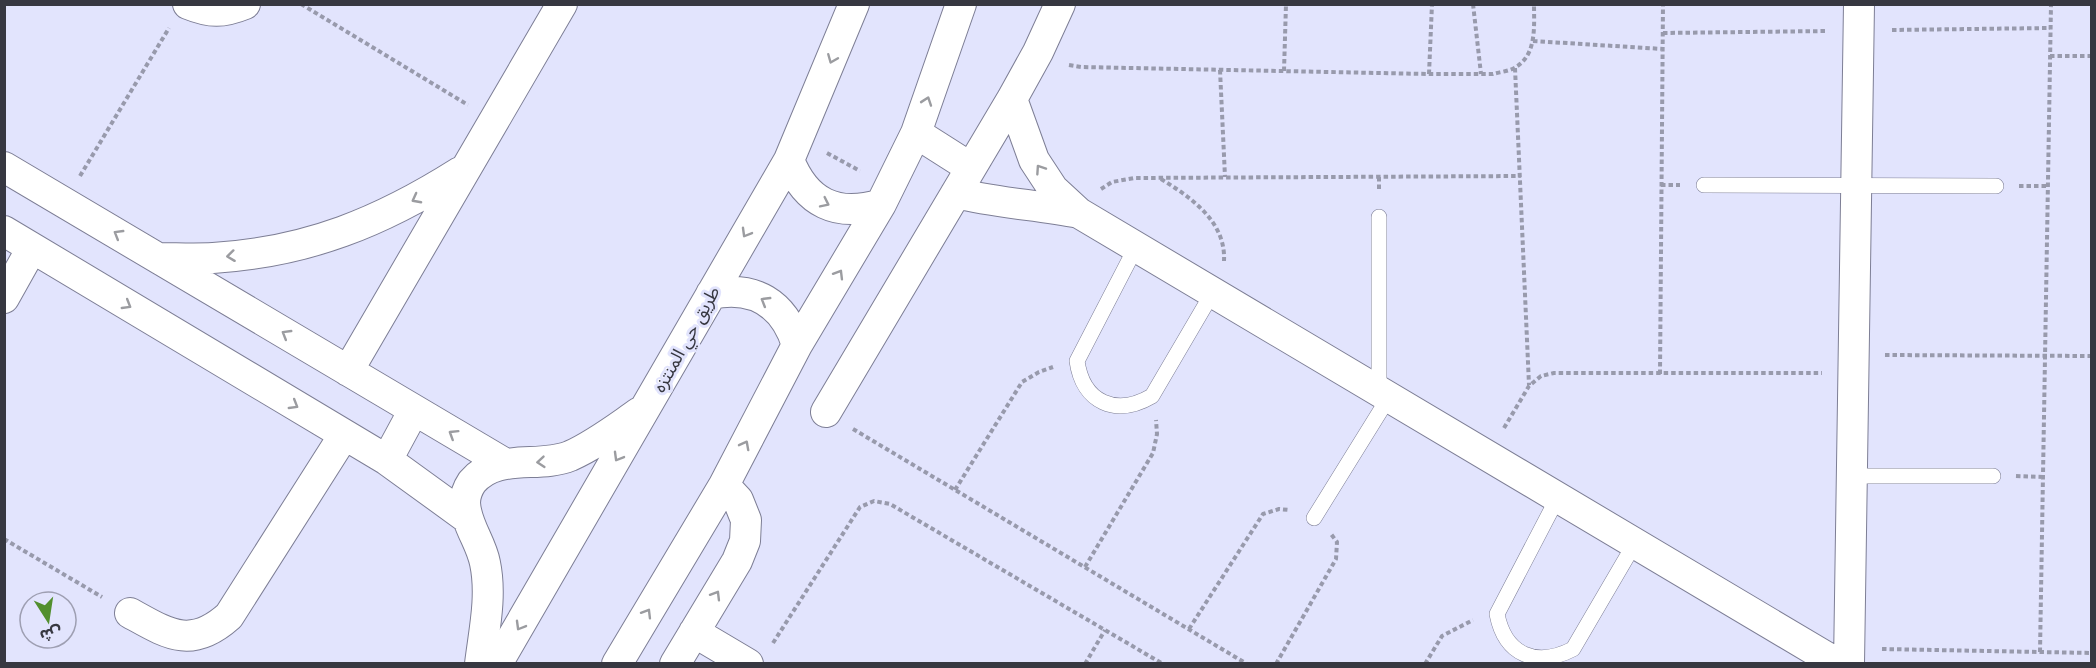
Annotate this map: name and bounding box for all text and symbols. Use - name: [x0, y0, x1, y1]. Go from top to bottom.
- one-way arrow: [827, 53, 839, 64]
- one-way arrow: [920, 96, 932, 107]
- one-way arrow: [1036, 165, 1047, 176]
- one-way arrow: [412, 192, 422, 203]
- one-way arrow: [819, 195, 830, 207]
- one-way arrow: [742, 227, 753, 237]
- one-way arrow: [114, 230, 124, 242]
- one-way arrow: [226, 249, 235, 262]
- one-way arrow: [832, 270, 844, 280]
- street label: طريق حي المنتزه: [647, 282, 727, 397]
- one-way arrow: [761, 296, 771, 308]
- one-way arrow: [121, 297, 131, 309]
- one-way arrow: [282, 330, 292, 341]
- one-way arrow: [288, 398, 298, 409]
- one-way arrow: [449, 430, 459, 442]
- one-way arrow: [738, 441, 749, 451]
- one-way arrow: [614, 451, 625, 461]
- one-way arrow: [536, 455, 546, 468]
- north arrow: [18, 590, 78, 650]
- one-way arrow: [709, 591, 721, 601]
- one-way arrow: [639, 609, 651, 619]
- one-way arrow: [515, 620, 527, 630]
- text: ش: [38, 623, 64, 647]

